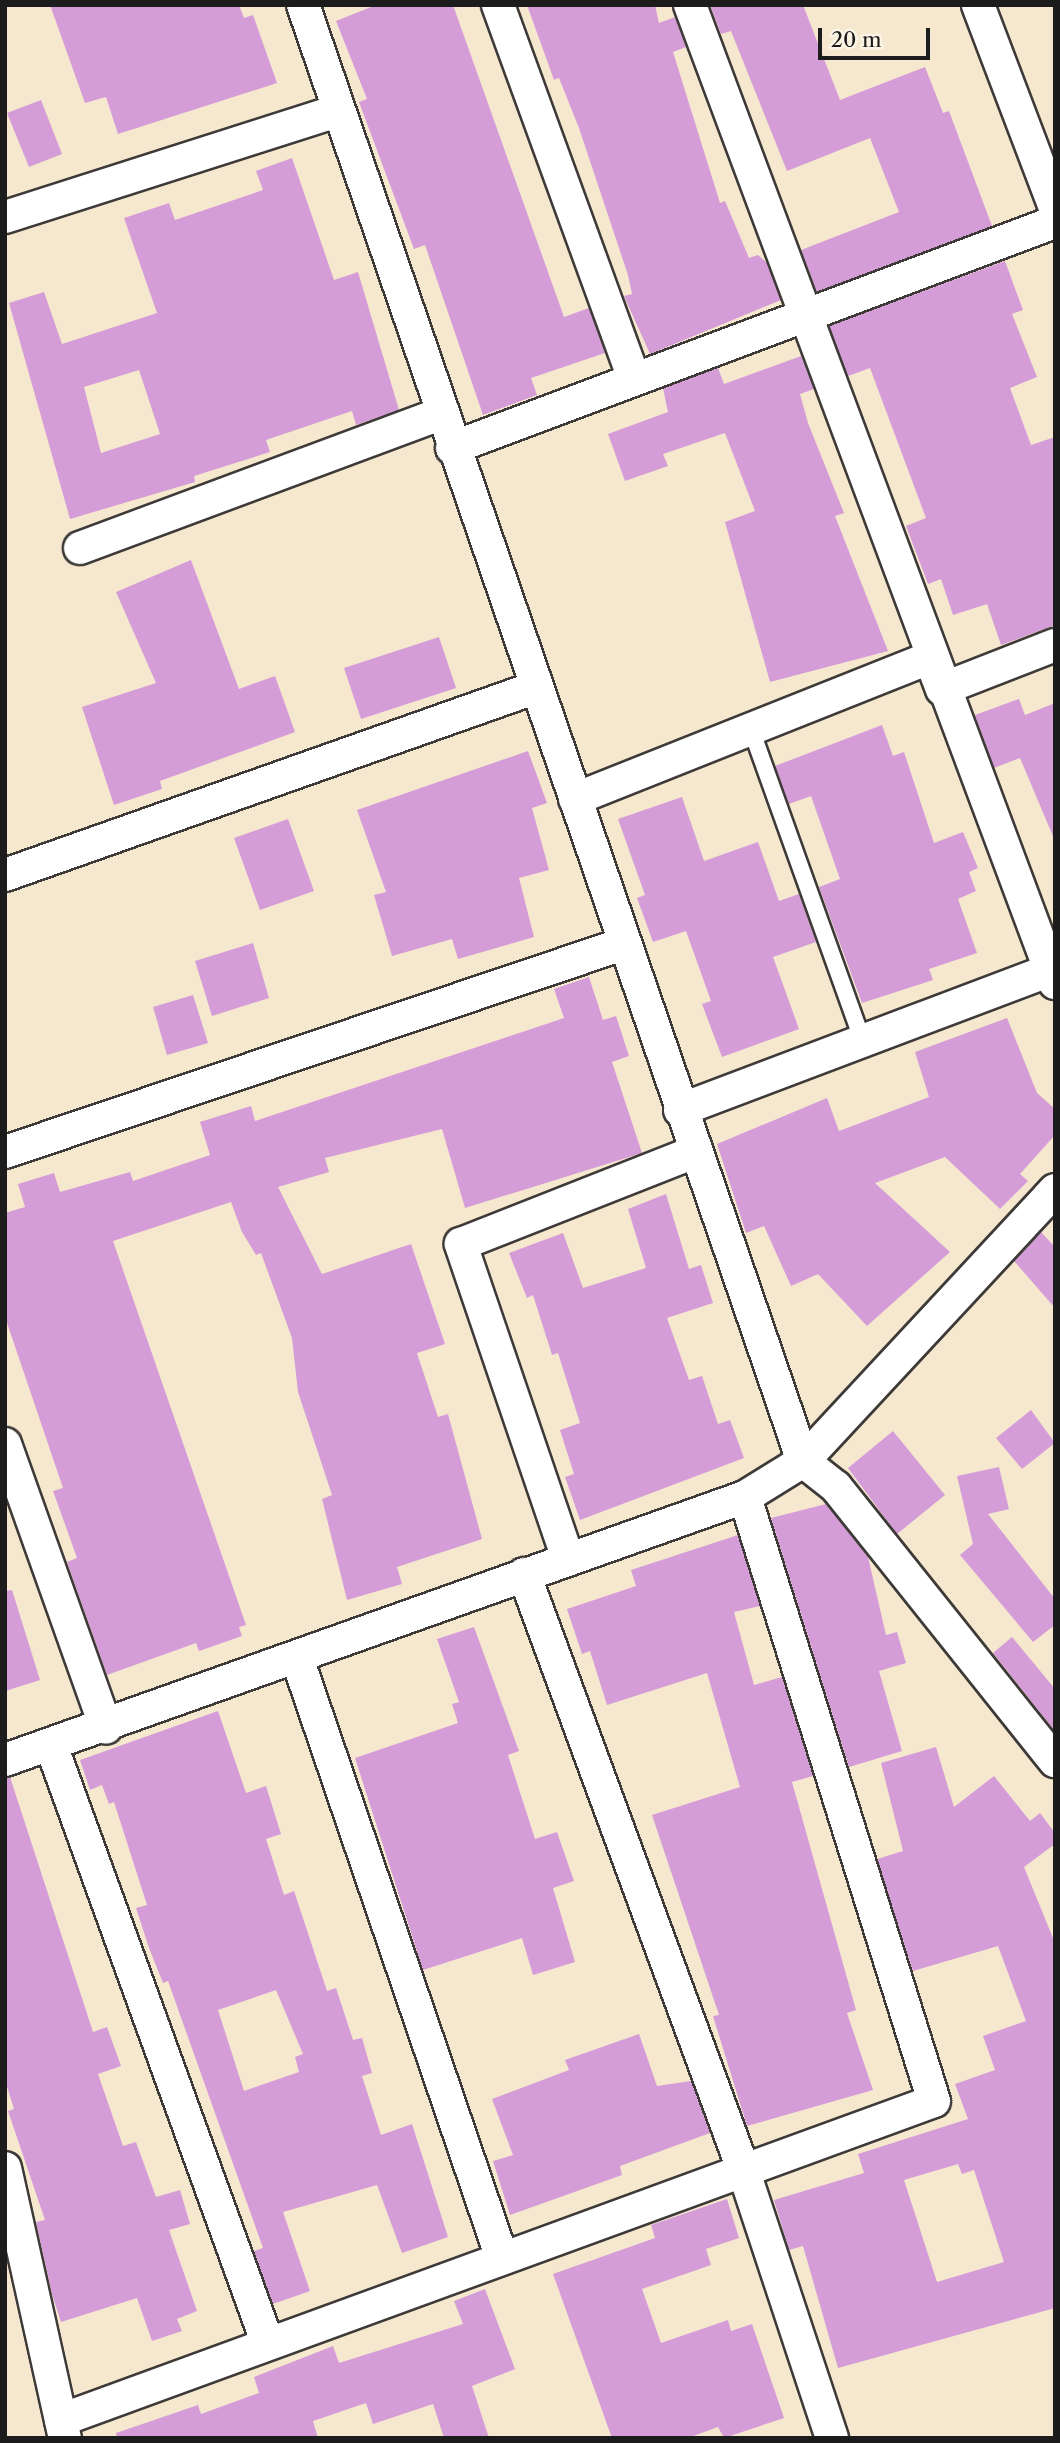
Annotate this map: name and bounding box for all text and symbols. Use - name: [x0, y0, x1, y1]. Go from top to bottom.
- scale bar: [822, 14, 934, 58]
- text: 20 m: [831, 27, 882, 52]

